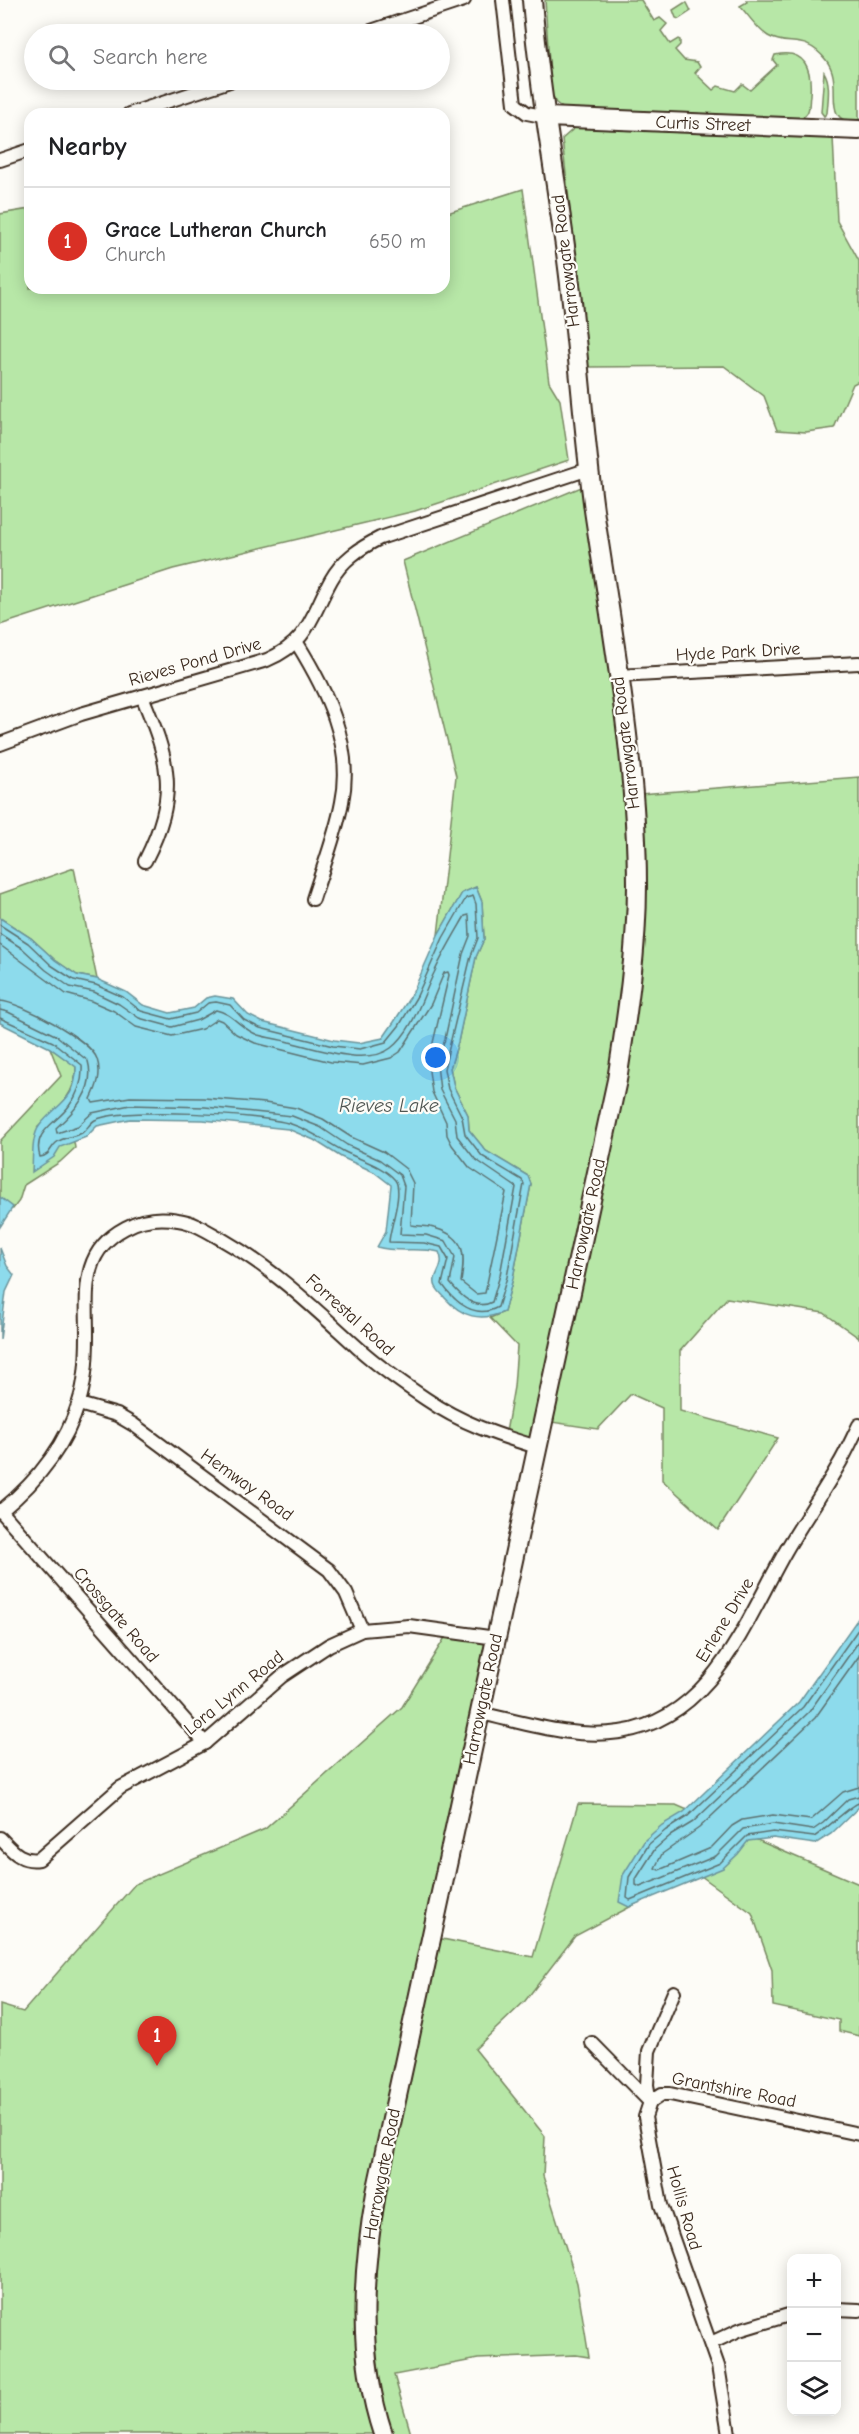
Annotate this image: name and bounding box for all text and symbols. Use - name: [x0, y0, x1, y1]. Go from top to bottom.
- search box: [24, 24, 450, 90]
- icon: search: [45, 41, 78, 74]
- text: Search here: [93, 44, 208, 70]
- street label: Curtis Street: [655, 112, 752, 136]
- text: Nearby: [48, 132, 127, 162]
- street label: Harrowgate Road: [547, 193, 585, 329]
- text: Grace Lutheran Church: [105, 217, 327, 243]
- text: 1: [64, 230, 71, 253]
- text: 650 m: [369, 230, 426, 253]
- text: Church: [105, 243, 166, 266]
- street label: Rieves Pond Drive: [126, 633, 264, 691]
- street label: Hyde Park Drive: [675, 638, 801, 666]
- street label: Harrowgate Road: [607, 675, 645, 811]
- your location: [421, 1043, 450, 1072]
- water label: Rieves Lake: [339, 1094, 439, 1117]
- street label: Harrowgate Road: [562, 1157, 610, 1291]
- street label: Forrestal Road: [301, 1270, 399, 1360]
- street label: Hemway Road: [197, 1444, 297, 1526]
- street label: Crossgate Road: [69, 1563, 163, 1667]
- street label: Erlene Drive: [692, 1574, 758, 1666]
- street label: Harrowgate Road: [459, 1632, 507, 1766]
- street label: Lora Lynn Road: [180, 1646, 288, 1740]
- pin: 1: [138, 2016, 176, 2066]
- street label: Grantshire Road: [670, 2068, 798, 2112]
- street label: Harrowgate Road: [359, 2106, 405, 2242]
- street label: Hollis Road: [662, 2163, 706, 2253]
- map controls: [787, 2254, 841, 2416]
- button: +: [787, 2254, 841, 2308]
- button: −: [787, 2308, 841, 2362]
- button: layers: [787, 2362, 841, 2416]

